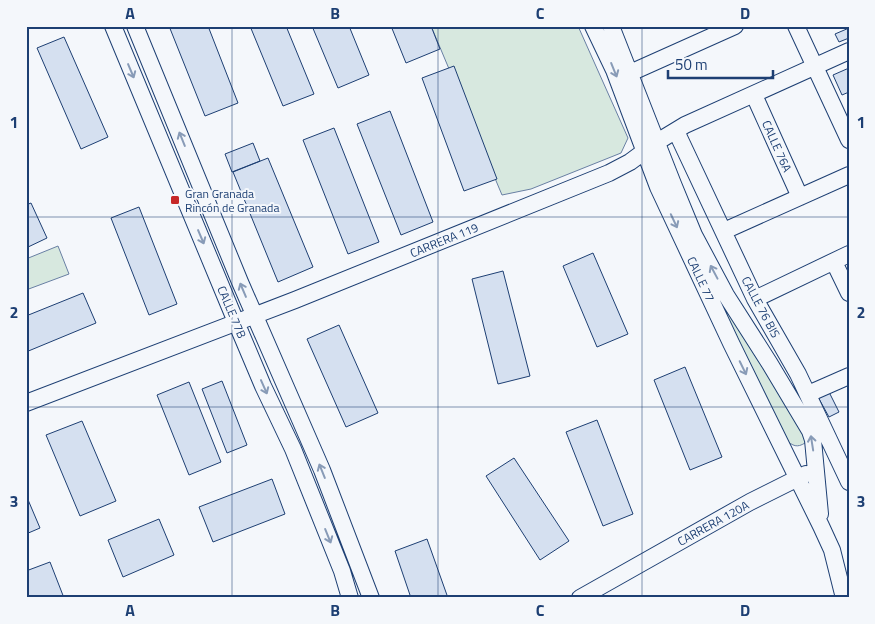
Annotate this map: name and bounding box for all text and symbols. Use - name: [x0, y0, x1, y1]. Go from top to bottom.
- text: A: [125, 1, 135, 25]
- text: B: [330, 1, 340, 25]
- text: C: [536, 1, 545, 25]
- text: D: [740, 1, 750, 25]
- scale bar: [668, 48, 772, 80]
- text: 50 m: [675, 53, 708, 76]
- one-way arrow: [609, 62, 619, 77]
- one-way arrow: [127, 63, 137, 78]
- text: 1: [10, 110, 18, 134]
- text: 1: [857, 110, 865, 134]
- street label: CALLE 76A: [757, 117, 797, 175]
- one-way arrow: [176, 132, 186, 147]
- place label: Gran Granada Rincón de Granada: [185, 184, 279, 217]
- marker: Gran Granada Rincón de Granada: [169, 194, 181, 206]
- one-way arrow: [669, 213, 679, 228]
- street label: CARRERA 119: [407, 218, 481, 262]
- one-way arrow: [196, 229, 206, 244]
- street label: CALLE 77: [682, 253, 720, 305]
- one-way arrow: [709, 265, 719, 280]
- street label: CALLE 76 BIS: [737, 273, 785, 341]
- street label: CALLE 77B: [212, 283, 252, 341]
- one-way arrow: [238, 283, 248, 298]
- text: 2: [10, 300, 18, 324]
- text: 2: [857, 300, 865, 324]
- one-way arrow: [739, 360, 748, 375]
- one-way arrow: [260, 379, 269, 394]
- one-way arrow: [807, 435, 817, 451]
- one-way arrow: [317, 463, 326, 478]
- text: 3: [10, 489, 18, 513]
- text: 3: [857, 489, 865, 513]
- street label: CARRERA 120A: [674, 495, 752, 551]
- one-way arrow: [324, 528, 333, 543]
- text: A: [125, 598, 135, 622]
- text: B: [330, 598, 340, 622]
- text: C: [536, 598, 545, 622]
- text: D: [740, 598, 750, 622]

